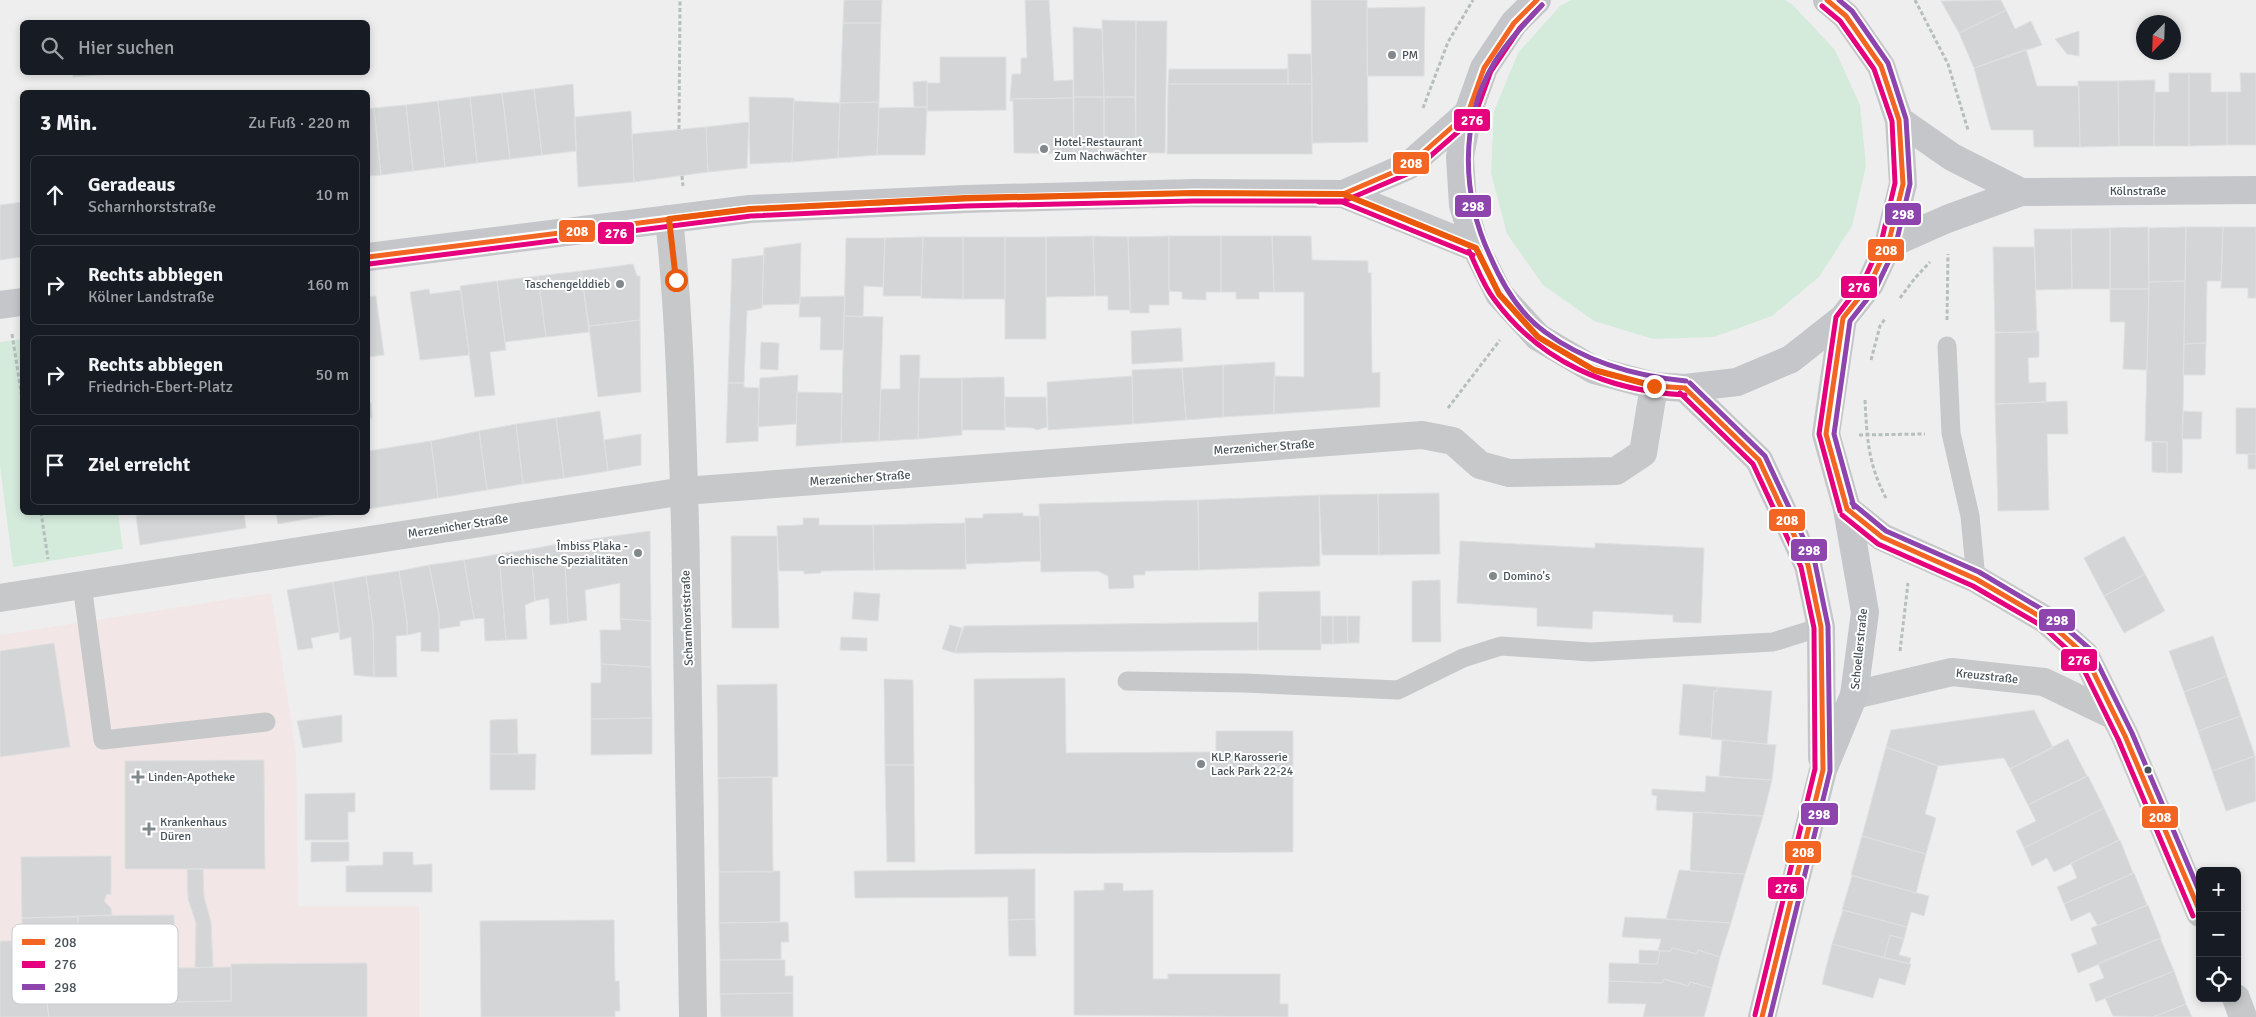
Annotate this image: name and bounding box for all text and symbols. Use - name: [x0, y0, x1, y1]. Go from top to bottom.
- north arrow: [2136, 15, 2181, 60]
- search box: [20, 20, 370, 75]
- icon: search: [38, 34, 66, 62]
- text: Hier suchen: [78, 36, 174, 60]
- place label: PM: [1402, 48, 1418, 63]
- marker: PM: [1386, 49, 1398, 61]
- line badge: 276: [1453, 108, 1491, 132]
- text: 3 Min.: [40, 110, 97, 136]
- text: 276: [1461, 112, 1484, 129]
- text: Zu Fuß · 220 m: [248, 113, 350, 133]
- place label: Hotel-Restaurant Zum Nachwächter: [1054, 135, 1147, 164]
- marker: Hotel-Restaurant Zum Nachwächter: [1038, 143, 1050, 155]
- line badge: 208: [1392, 151, 1430, 175]
- text: 208: [1400, 155, 1423, 172]
- text: Geradeaus: [88, 173, 175, 197]
- icon: ahead: [41, 181, 69, 209]
- street label: Kölnstraße: [2110, 184, 2166, 199]
- text: 10 m: [315, 185, 349, 205]
- line badge: 298: [1454, 194, 1492, 218]
- text: Scharnhorststraße: [88, 197, 216, 217]
- text: 298: [1462, 198, 1485, 215]
- line badge: 298: [1884, 202, 1922, 226]
- text: 298: [1892, 206, 1915, 223]
- line badge: 208: [558, 219, 596, 243]
- line badge: 276: [597, 221, 635, 245]
- text: 208: [566, 223, 589, 240]
- text: 276: [605, 225, 628, 242]
- line badge: 208: [1867, 238, 1905, 262]
- text: 208: [1875, 242, 1898, 259]
- text: Rechts abbiegen: [88, 263, 223, 287]
- route start: [665, 269, 688, 292]
- icon: right: [41, 271, 69, 299]
- text: 160 m: [307, 275, 349, 295]
- line badge: 276: [1840, 275, 1878, 299]
- place label: Taschengelddieb: [525, 277, 610, 292]
- marker: Taschengelddieb: [614, 278, 626, 290]
- text: 276: [1848, 279, 1871, 296]
- text: Kölner Landstraße: [88, 287, 214, 307]
- text: Rechts abbiegen: [88, 353, 223, 377]
- icon: right: [41, 361, 69, 389]
- text: 50 m: [315, 365, 349, 385]
- route end: [1643, 375, 1666, 398]
- text: Friedrich-Ebert-Platz: [88, 377, 233, 397]
- street label: Merzenicher Straße: [1213, 436, 1315, 459]
- icon: arrive: [41, 451, 69, 479]
- text: Ziel erreicht: [88, 453, 190, 477]
- street label: Merzenicher Straße: [809, 467, 911, 490]
- line badge: 208: [1768, 508, 1806, 532]
- street label: Merzenicher Straße: [407, 511, 509, 542]
- text: 208: [1776, 512, 1799, 529]
- line badge: 298: [1790, 538, 1828, 562]
- place label: Îmbiss Plaka - Griechische Spezialitäten: [498, 539, 628, 568]
- text: 298: [1798, 542, 1821, 559]
- marker: Îmbiss Plaka - Griechische Spezialitäten: [632, 547, 644, 559]
- place label: Domino's: [1503, 569, 1550, 584]
- street label: Scharnhorststraße: [678, 570, 697, 666]
- marker: Domino's: [1487, 570, 1499, 582]
- street label: Schoellerstraße: [1848, 608, 1871, 690]
- line badge: 298: [2038, 608, 2076, 632]
- text: 298: [2046, 612, 2069, 629]
- line badge: 276: [2060, 648, 2098, 672]
- text: 276: [2068, 652, 2091, 669]
- street label: Kreuzstraße: [1955, 666, 2019, 687]
- place label: KLP Karosserie Lack Park 22-24: [1211, 750, 1294, 779]
- marker: KLP Karosserie Lack Park 22-24: [1195, 758, 1207, 770]
- unlabelled marker: [2143, 765, 2153, 775]
- place label: Linden-Apotheke: [148, 770, 235, 785]
- marker: Linden-Apotheke: [132, 771, 144, 783]
- line badge: 298: [1800, 802, 1839, 826]
- line badge: 208: [2141, 805, 2179, 829]
- text: 298: [1808, 806, 1831, 823]
- text: 208: [2149, 809, 2172, 826]
- place label: Krankenhaus Düren: [160, 815, 227, 844]
- marker: Krankenhaus Düren: [142, 822, 156, 836]
- line badge: 208: [1784, 840, 1822, 864]
- text: 208: [1792, 844, 1815, 861]
- map controls: [2196, 867, 2241, 1002]
- button: +: [2196, 867, 2241, 912]
- line badge: 276: [1767, 876, 1805, 900]
- text: 276: [1775, 880, 1798, 897]
- button: −: [2196, 912, 2241, 957]
- legend: [12, 924, 178, 1004]
- text: 208: [54, 934, 77, 951]
- text: 276: [54, 956, 77, 973]
- button: locate: [2196, 957, 2241, 1002]
- text: 298: [54, 979, 77, 996]

